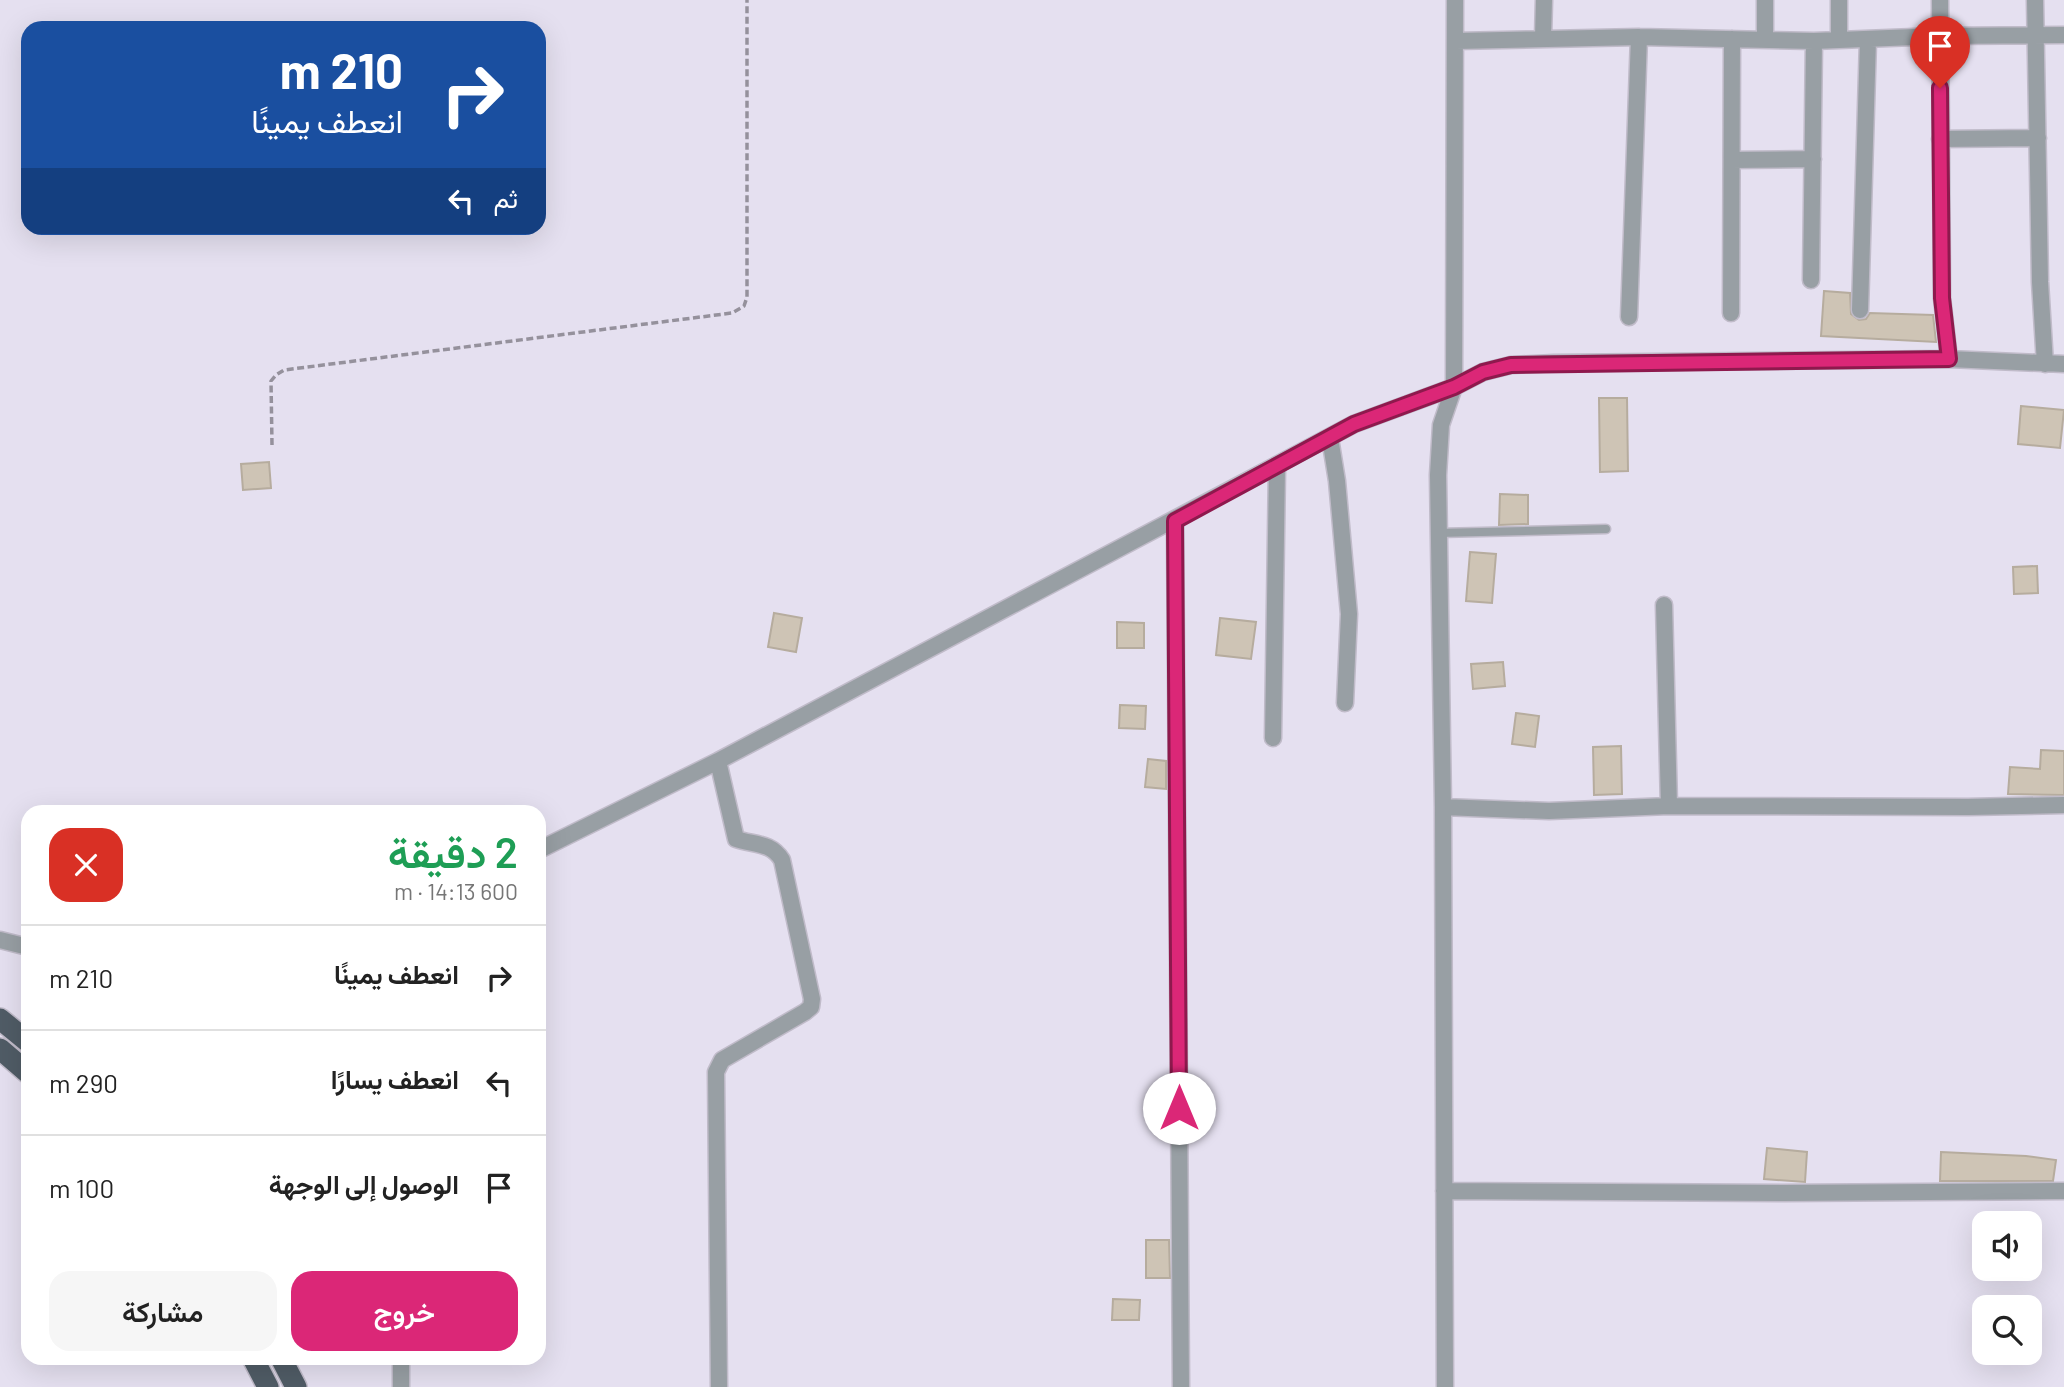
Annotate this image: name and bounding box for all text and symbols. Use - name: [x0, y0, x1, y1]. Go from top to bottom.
- pin: [1910, 16, 1970, 88]
- icon: arrive: [1921, 27, 1959, 65]
- text: 210 m: [280, 40, 403, 99]
- icon: right: [427, 49, 518, 140]
- text: انعطف يمينًا: [251, 101, 403, 139]
- icon: left: [442, 182, 480, 220]
- text: ثم: [494, 182, 518, 213]
- text: 2 دقيقة: [388, 826, 518, 876]
- button: close: [49, 828, 123, 902]
- text: 600 m · 14:13: [394, 877, 518, 905]
- text: انعطف يمينًا: [334, 958, 459, 989]
- icon: right: [480, 959, 518, 997]
- text: 210 m: [49, 962, 113, 993]
- text: انعطف يسارًا: [331, 1063, 459, 1094]
- icon: left: [480, 1064, 518, 1102]
- text: 290 m: [49, 1067, 118, 1098]
- position arrow: [1142, 1071, 1216, 1145]
- text: الوصول إلى الوجهة: [269, 1168, 459, 1199]
- icon: arrive: [480, 1169, 518, 1207]
- text: 100 m: [49, 1172, 114, 1203]
- map controls: [1972, 1211, 2042, 1365]
- button: sound: [1972, 1211, 2042, 1281]
- button: مشاركة: [49, 1271, 277, 1351]
- button: خروج: [291, 1271, 518, 1351]
- button: search: [1972, 1295, 2042, 1365]

